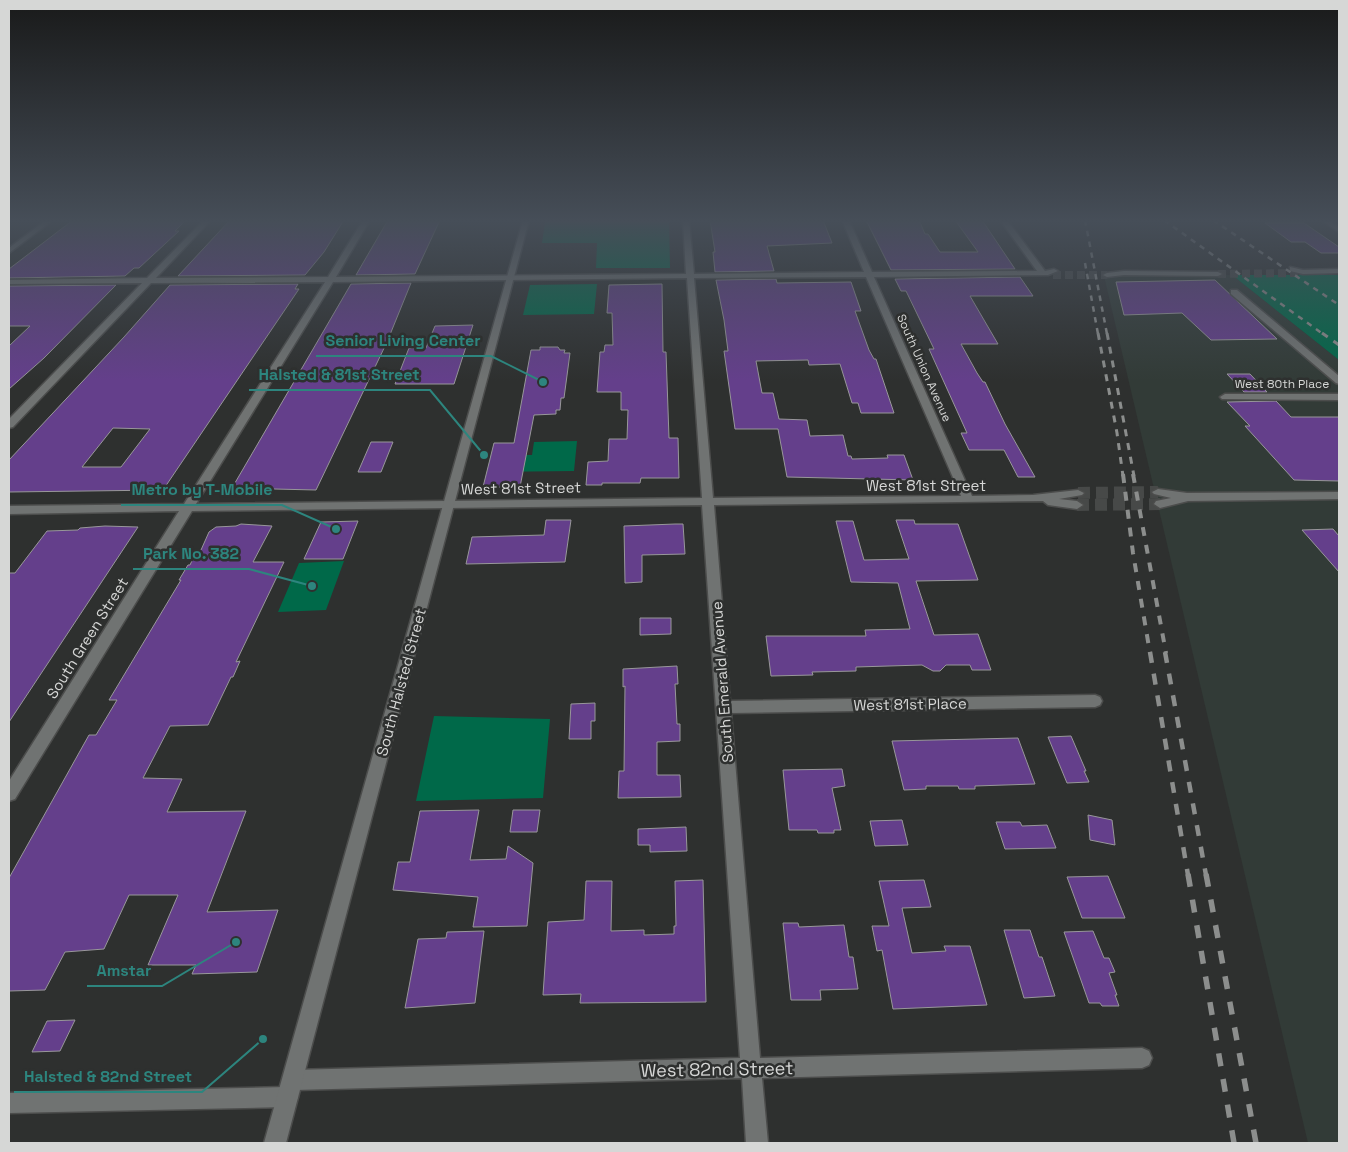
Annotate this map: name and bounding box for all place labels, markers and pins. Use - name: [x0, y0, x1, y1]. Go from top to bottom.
- callout: Senior Living Center: [316, 325, 491, 356]
- callout: Halsted & 81st Street: [249, 359, 430, 390]
- callout: Metro by T-Mobile: [121, 474, 282, 505]
- callout: Park No. 382: [133, 538, 249, 569]
- callout: Amstar: [87, 955, 162, 986]
- callout: Halsted & 82nd Street: [14, 1061, 202, 1092]

